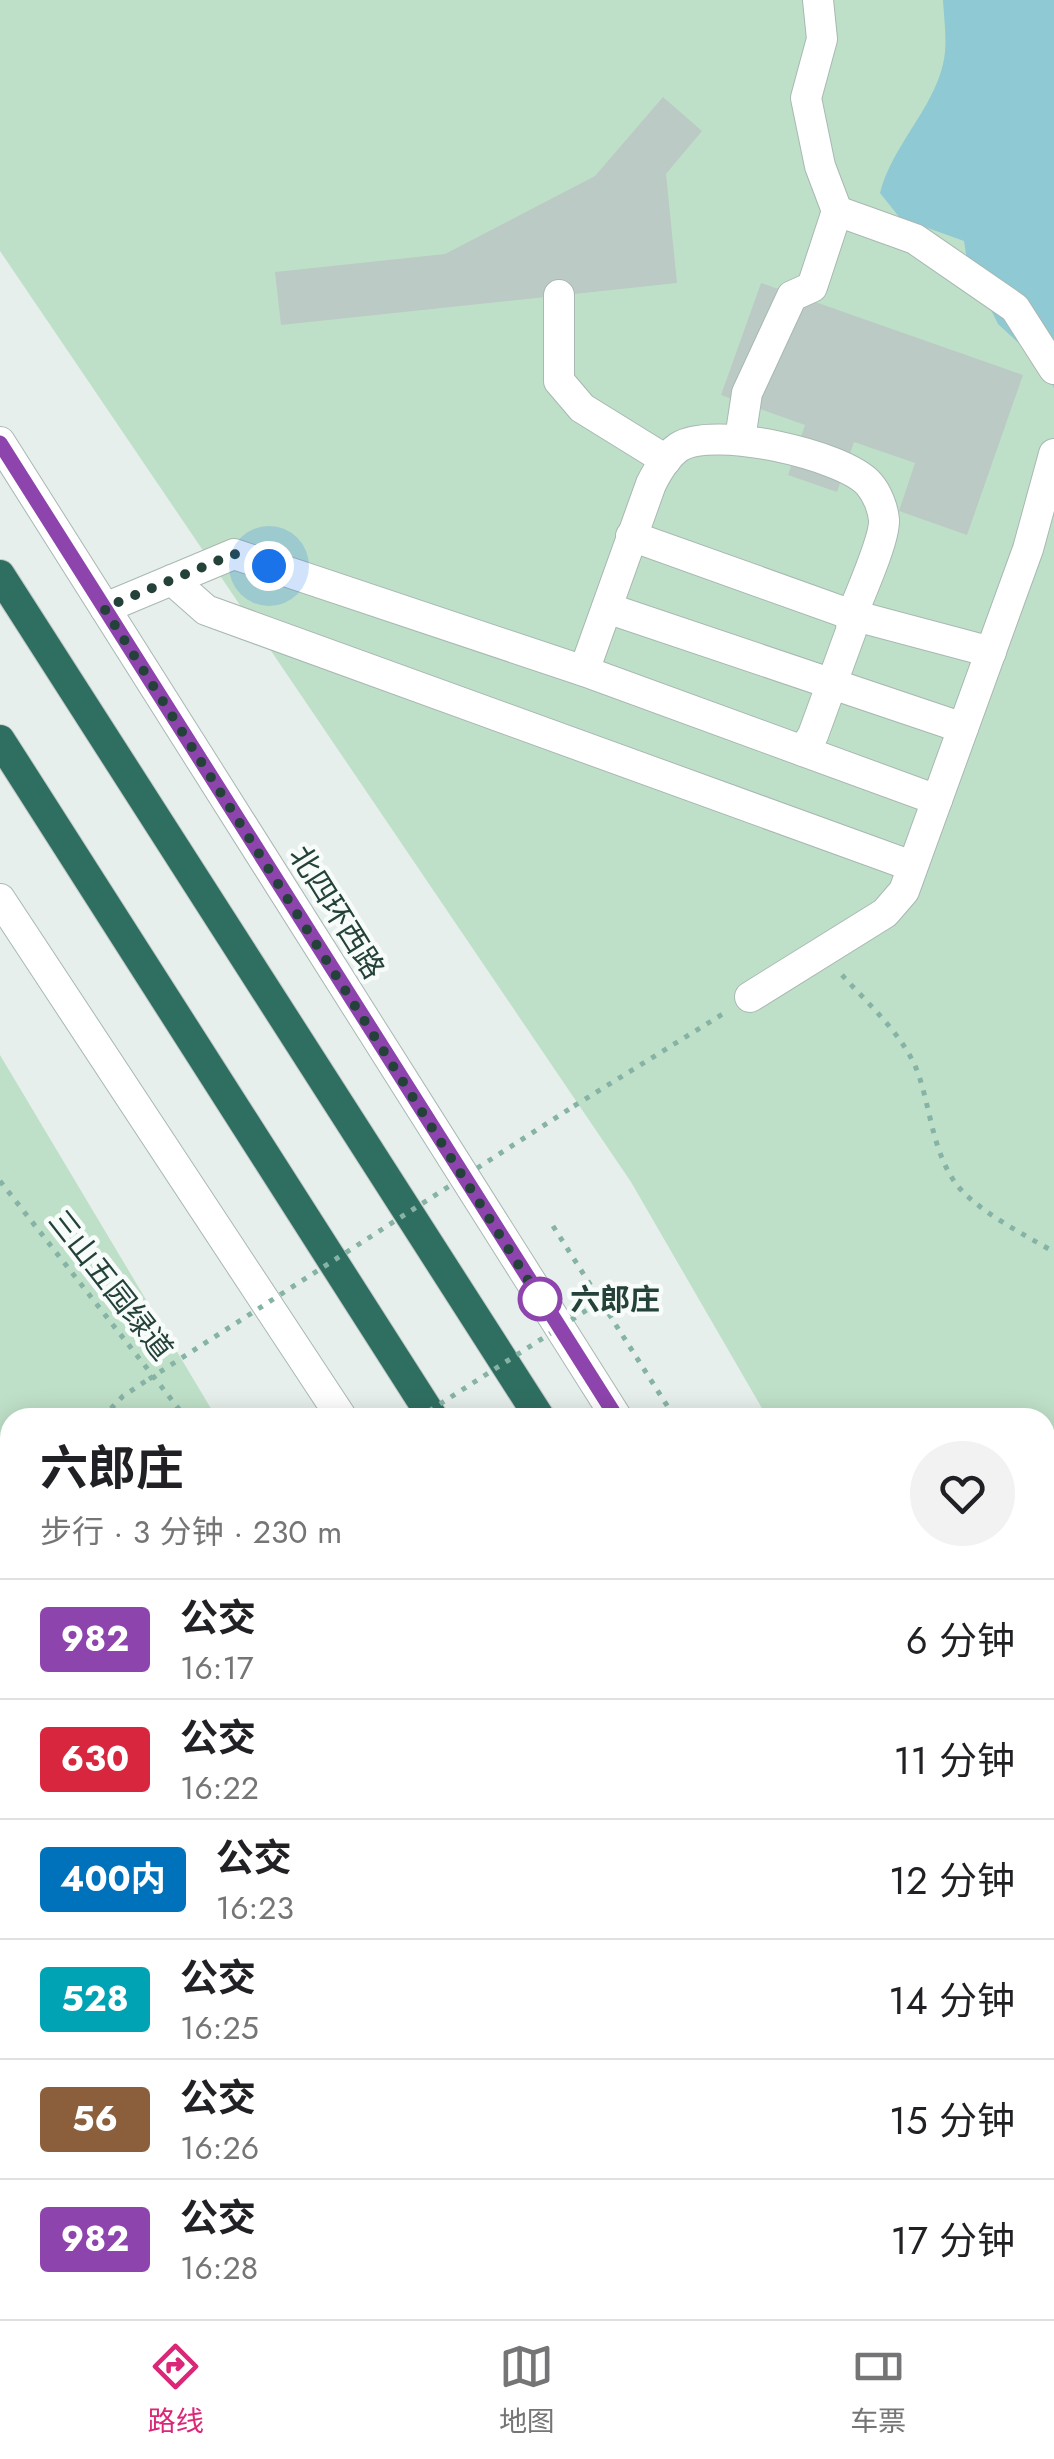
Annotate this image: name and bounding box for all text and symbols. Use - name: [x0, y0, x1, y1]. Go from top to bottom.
- your location: [244, 541, 294, 591]
- street label: 北四环西路: [279, 837, 395, 987]
- street label: 三山五园绿道: [39, 1201, 183, 1369]
- marker: 六郎庄: [519, 1278, 561, 1320]
- place label: 六郎庄: [570, 1278, 660, 1321]
- text: 六郎庄: [40, 1434, 184, 1503]
- button: heart: [910, 1441, 1015, 1546]
- text: 步行 · 3 分钟 · 230 m: [40, 1509, 342, 1555]
- text: 公交: [180, 1590, 256, 1645]
- text: 6 分钟: [906, 1613, 1015, 1668]
- text: 982: [61, 1614, 129, 1664]
- text: 16:17: [180, 1645, 254, 1691]
- text: 公交: [180, 1710, 256, 1765]
- text: 11 分钟: [893, 1733, 1015, 1788]
- text: 630: [61, 1734, 129, 1784]
- text: 16:22: [180, 1765, 259, 1811]
- text: 公交: [216, 1830, 292, 1885]
- text: 12 分钟: [889, 1853, 1015, 1908]
- text: 400内: [60, 1854, 166, 1904]
- text: 16:23: [216, 1885, 294, 1931]
- text: 公交: [180, 1950, 256, 2005]
- text: 14 分钟: [888, 1973, 1015, 2028]
- text: 528: [61, 1974, 129, 2024]
- text: 16:25: [180, 2005, 259, 2051]
- text: 公交: [180, 2070, 256, 2125]
- text: 15 分钟: [889, 2093, 1015, 2148]
- text: 56: [72, 2094, 118, 2144]
- text: 16:26: [180, 2125, 259, 2171]
- text: 公交: [180, 2190, 256, 2245]
- text: 17 分钟: [891, 2213, 1015, 2268]
- text: 982: [61, 2214, 129, 2264]
- text: 16:28: [180, 2245, 258, 2291]
- tab: 路线: [148, 2339, 204, 2442]
- tab: 地图: [499, 2339, 555, 2442]
- tab: 车票: [850, 2339, 906, 2442]

